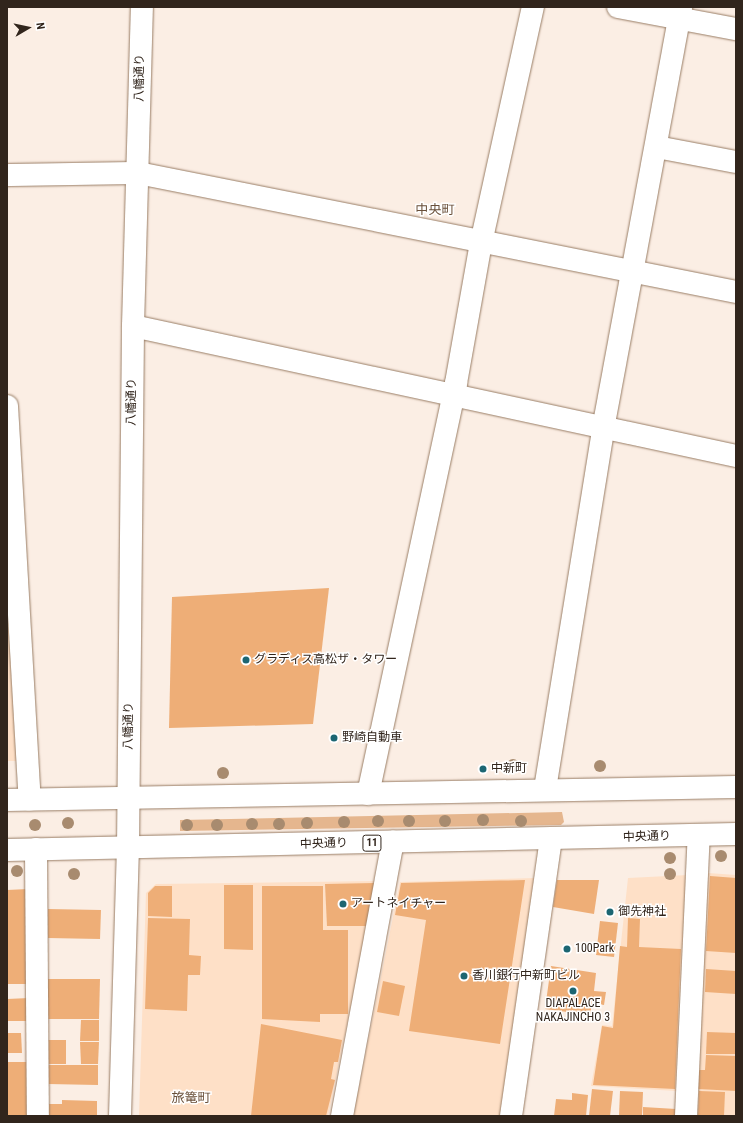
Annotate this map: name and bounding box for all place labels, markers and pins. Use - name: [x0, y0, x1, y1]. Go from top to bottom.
- place label: グラディス高松ザ・タワー: [254, 653, 398, 667]
- marker: グラディス高松ザ・タワー: [241, 655, 251, 665]
- place label: 野崎自動車: [342, 731, 402, 745]
- marker: 野崎自動車: [329, 733, 339, 743]
- place label: 中新町: [491, 762, 527, 776]
- marker: 中新町: [478, 764, 488, 774]
- place label: アートネイチャー: [351, 897, 446, 911]
- marker: アートネイチャー: [338, 899, 348, 909]
- place label: 御先神社: [618, 905, 666, 919]
- marker: 御先神社: [605, 907, 615, 917]
- place label: 100Park: [575, 942, 614, 956]
- marker: 100Park: [562, 944, 572, 954]
- place label: 香川銀行中新町ビル: [472, 969, 580, 983]
- marker: 香川銀行中新町ビル: [459, 971, 469, 981]
- marker: DIAPALACE NAKAJINCHO 3: [568, 986, 578, 996]
- place label: DIAPALACE NAKAJINCHO 3: [536, 997, 610, 1025]

